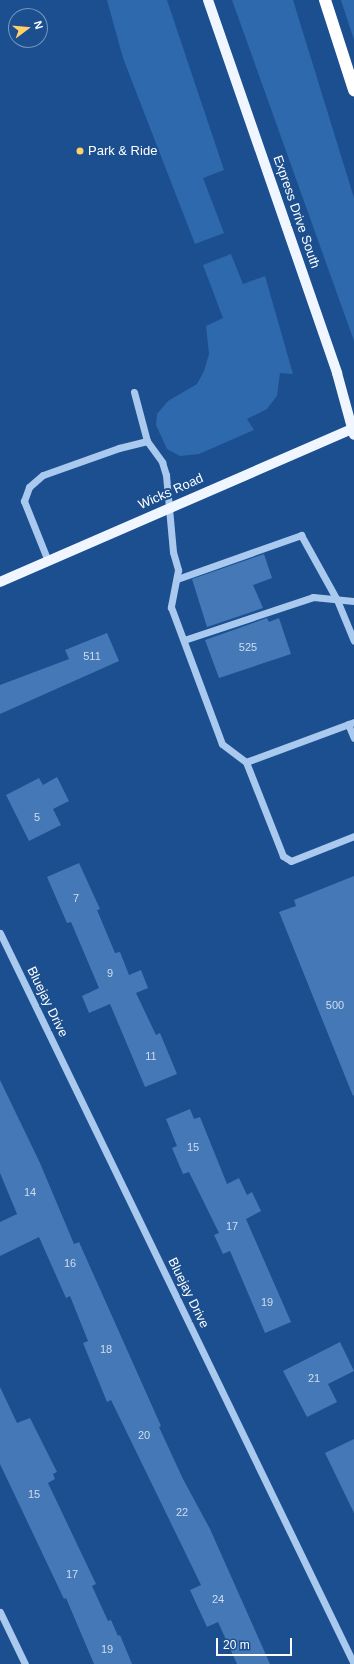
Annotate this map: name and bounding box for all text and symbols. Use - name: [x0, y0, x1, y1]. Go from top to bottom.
- north arrow: [8, 8, 48, 48]
- text: N: [32, 19, 45, 30]
- place label: Park & Ride: [88, 143, 157, 159]
- marker: Park & Ride: [75, 146, 85, 156]
- street label: Express Drive South: [269, 153, 323, 271]
- street label: Wicks Road: [136, 471, 206, 513]
- house number: 525: [239, 640, 257, 654]
- house number: 511: [83, 649, 101, 663]
- house number: 5: [34, 810, 40, 824]
- house number: 7: [73, 891, 79, 905]
- street label: Bluejay Drive: [23, 964, 71, 1040]
- house number: 9: [107, 966, 113, 980]
- house number: 500: [326, 998, 344, 1012]
- house number: 11: [145, 1049, 157, 1063]
- house number: 15: [187, 1140, 199, 1154]
- house number: 14: [24, 1185, 36, 1199]
- house number: 17: [226, 1219, 238, 1233]
- street label: Bluejay Drive: [164, 1255, 212, 1331]
- house number: 16: [64, 1256, 76, 1270]
- house number: 19: [261, 1295, 273, 1309]
- house number: 18: [100, 1342, 112, 1356]
- house number: 21: [308, 1371, 320, 1385]
- house number: 20: [138, 1428, 150, 1442]
- house number: 15: [28, 1487, 40, 1501]
- house number: 22: [176, 1505, 188, 1519]
- house number: 17: [66, 1567, 78, 1581]
- house number: 24: [212, 1592, 224, 1606]
- scale bar: [218, 1630, 294, 1656]
- text: 20 m: [223, 1638, 250, 1652]
- house number: 19: [101, 1642, 113, 1656]

